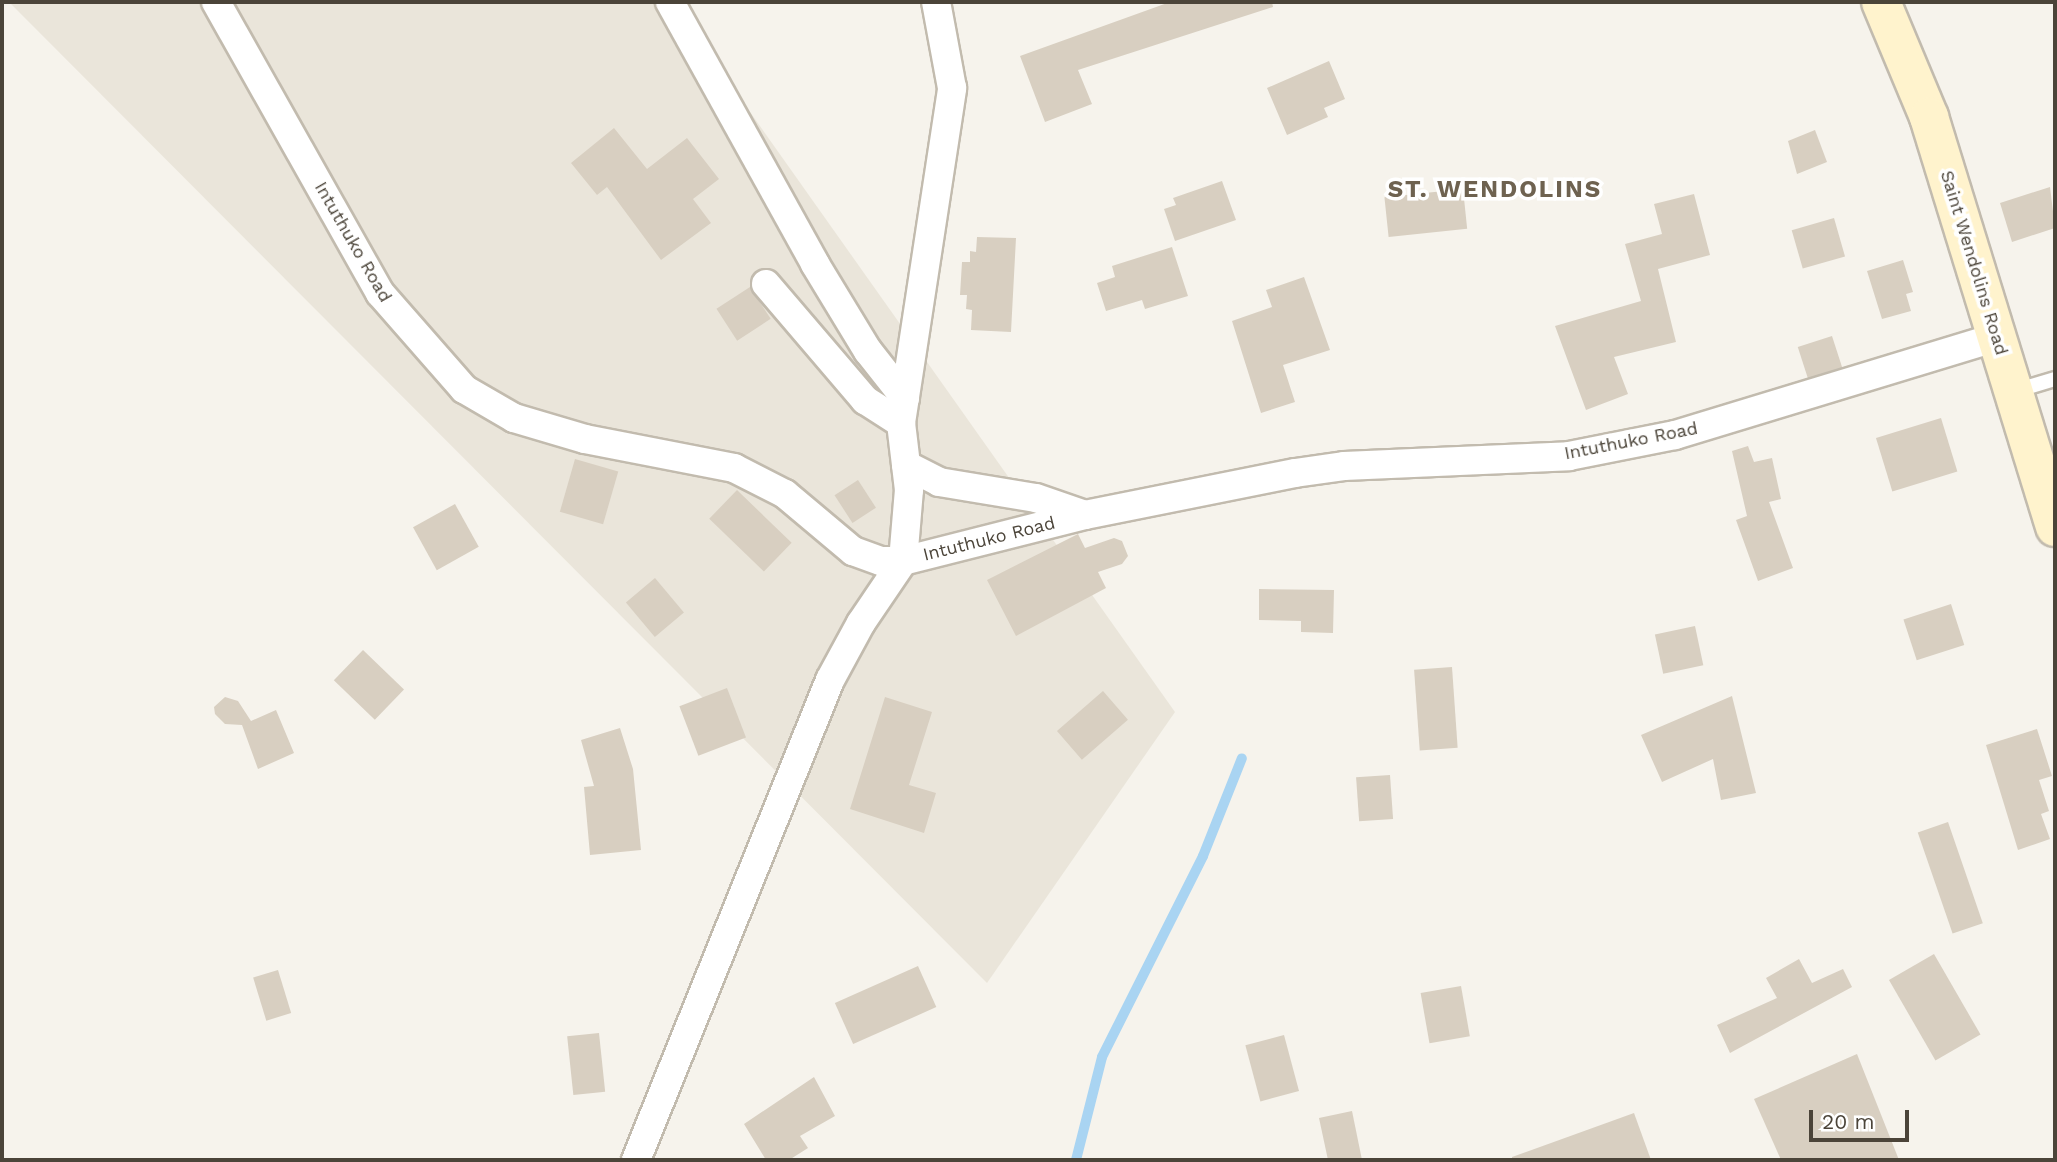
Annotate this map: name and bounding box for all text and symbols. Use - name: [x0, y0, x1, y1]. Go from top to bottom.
- street label: Saint Wendolins Road: [1936, 168, 2012, 358]
- district label: ST. WENDOLINS: [1389, 176, 1601, 204]
- street label: Intuthuko Road: [310, 178, 396, 306]
- street label: Intuthuko Road: [1562, 417, 1700, 465]
- street label: Intuthuko Road: [921, 512, 1057, 566]
- scale bar: [1812, 1096, 1912, 1140]
- text: 20 m: [1822, 1109, 1874, 1134]

